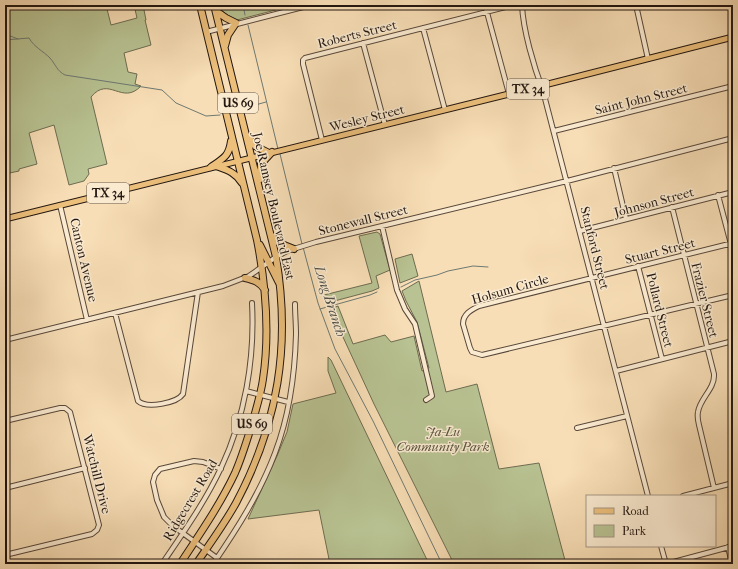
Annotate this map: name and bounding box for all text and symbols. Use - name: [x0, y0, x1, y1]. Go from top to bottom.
- street label: Roberts Street: [316, 17, 399, 51]
- road number: TX 34: [507, 79, 549, 99]
- street label: Saint John Street: [593, 80, 689, 118]
- road number: US 69: [218, 93, 258, 113]
- street label: Wesley Street: [327, 101, 406, 135]
- street label: Joe Ramsey Boulevard East: [250, 130, 298, 281]
- road number: TX 34: [87, 183, 129, 203]
- street label: Johnson Street: [612, 184, 696, 220]
- street label: Stonewall Street: [317, 202, 410, 238]
- street label: Stanford Street: [577, 205, 613, 291]
- street label: Canton Avenue: [67, 217, 101, 304]
- street label: Stuart Street: [623, 235, 697, 267]
- street label: Frazier Street: [688, 261, 722, 340]
- water label: Long Branch: [310, 262, 350, 339]
- street label: Holsum Circle: [470, 271, 551, 307]
- street label: Pollard Street: [643, 271, 677, 349]
- road number: US 69: [232, 414, 272, 434]
- park label: Ja-Lu Community Park: [396, 424, 490, 454]
- street label: Watchill Drive: [80, 432, 114, 516]
- street label: Ridgecrest Road: [160, 456, 221, 543]
- legend: [586, 495, 716, 547]
- text: Road: [622, 504, 649, 518]
- text: Park: [622, 524, 647, 538]

